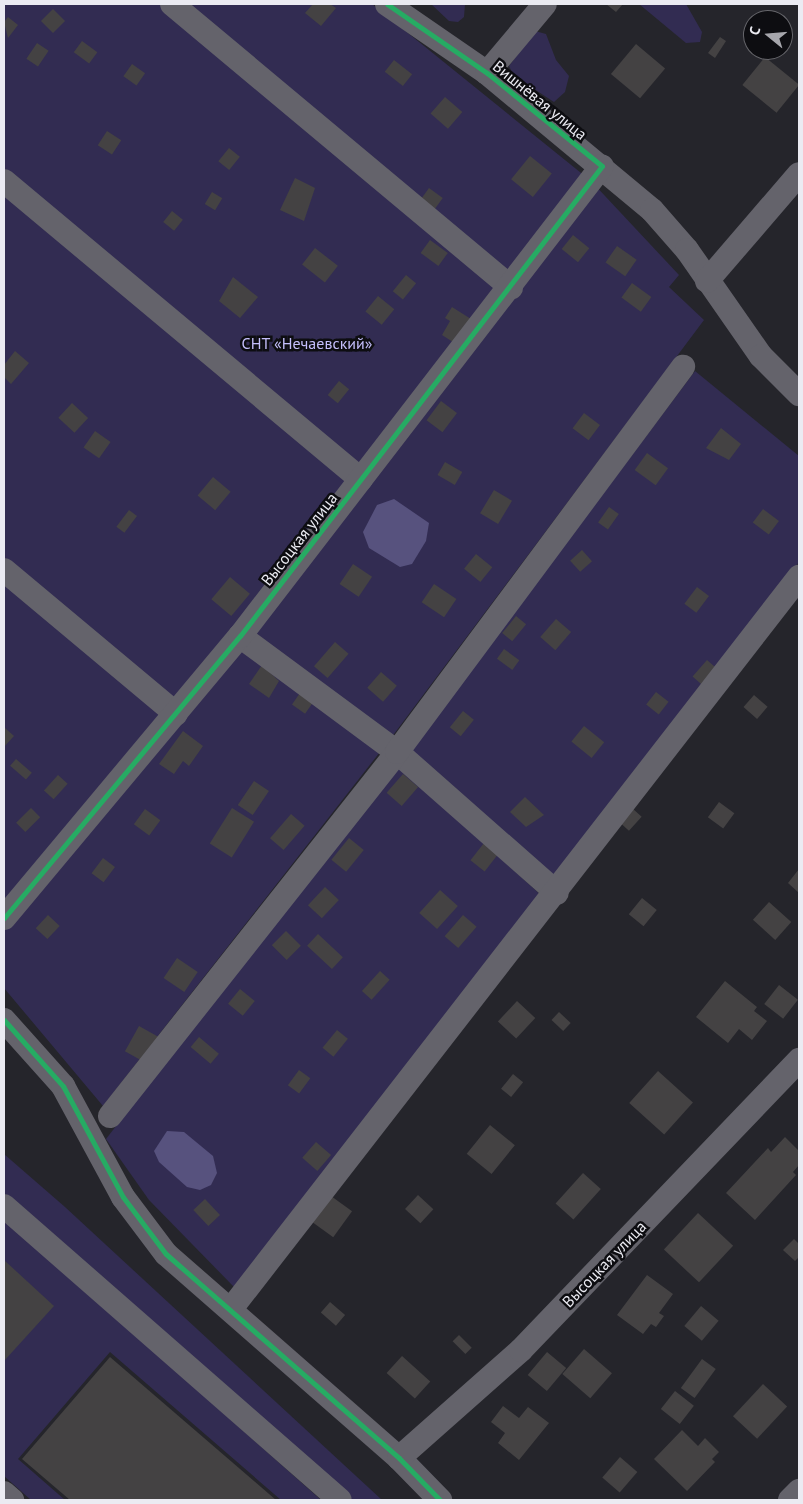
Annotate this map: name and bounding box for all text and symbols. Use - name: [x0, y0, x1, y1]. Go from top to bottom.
- north arrow: [743, 10, 793, 60]
- text: С: [745, 25, 764, 37]
- street label: Вишнёвая улица: [489, 56, 591, 144]
- park label: СНТ «Нечаевский»: [241, 333, 373, 353]
- street label: Высоцкая улица: [257, 489, 341, 589]
- street label: Высоцкая улица: [558, 1217, 650, 1311]

